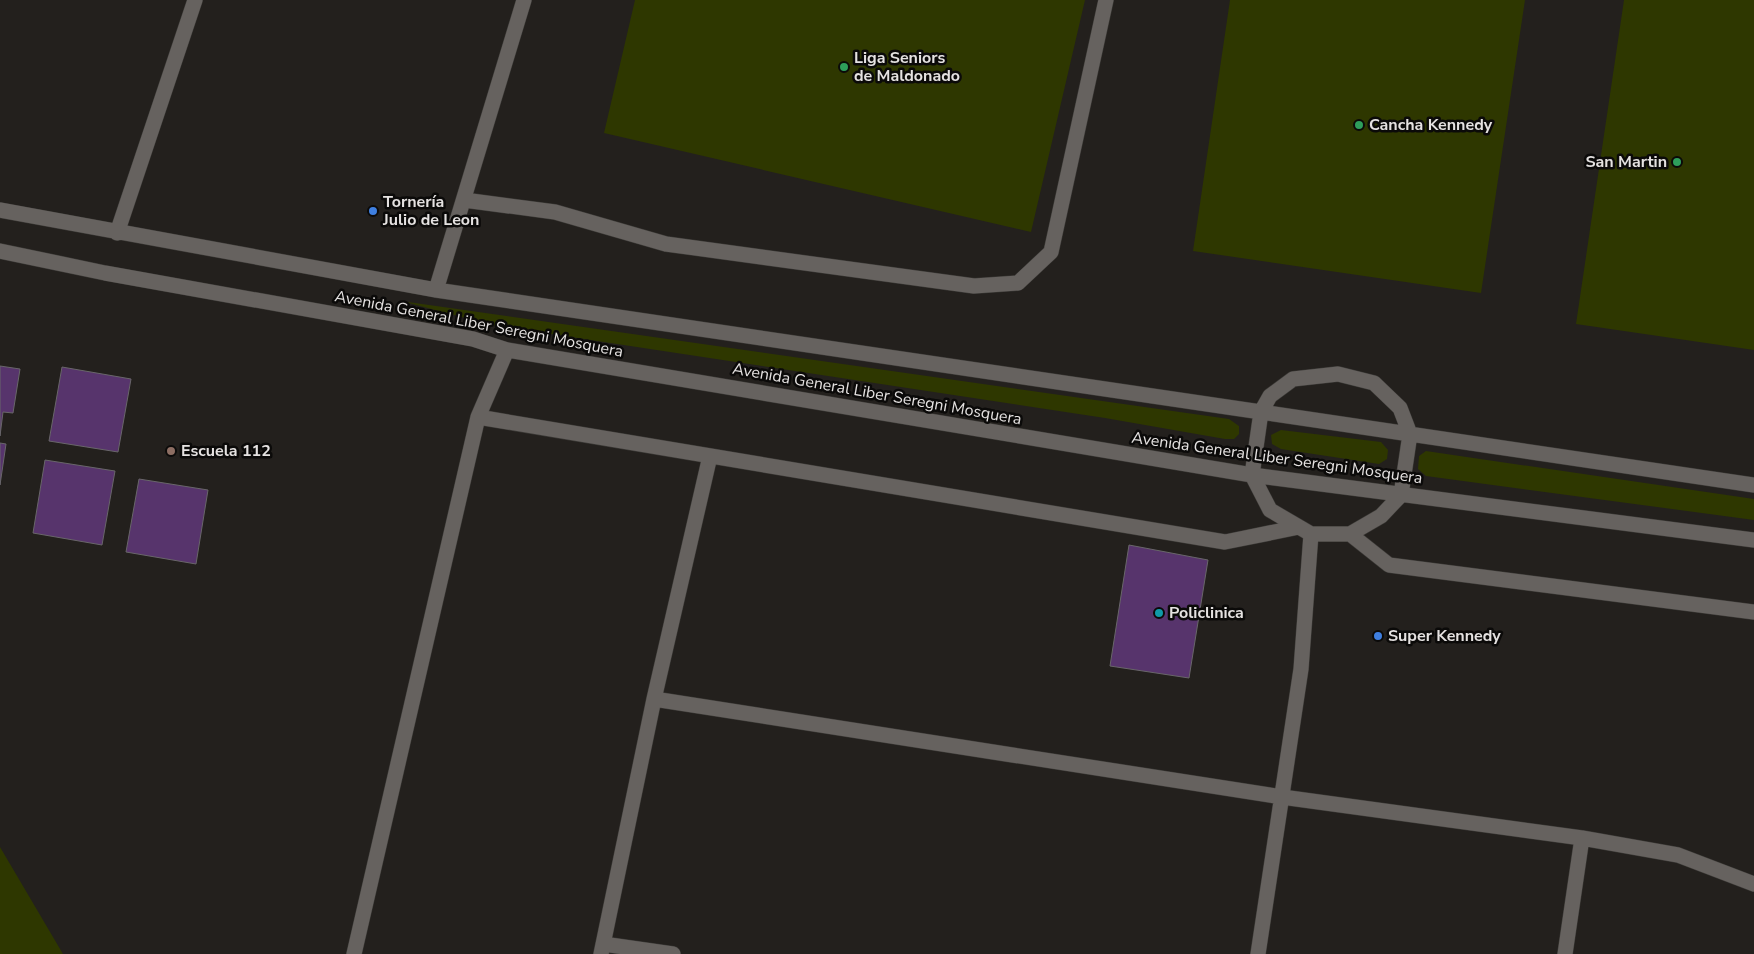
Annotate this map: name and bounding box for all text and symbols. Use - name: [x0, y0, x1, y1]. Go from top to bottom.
- place label: Liga Seniors de Maldonado: [854, 47, 960, 87]
- marker: Liga Seniors de Maldonado: [838, 61, 850, 73]
- place label: Cancha Kennedy: [1369, 114, 1493, 136]
- marker: Cancha Kennedy: [1353, 119, 1365, 131]
- place label: San Martin: [1586, 151, 1667, 173]
- marker: San Martin: [1671, 156, 1683, 168]
- place label: Tornería Julio de Leon: [382, 191, 479, 231]
- marker: Tornería Julio de Leon: [367, 205, 379, 217]
- street label: Avenida General Liber Seregni Mosquera: [333, 285, 625, 363]
- street label: Avenida General Liber Seregni Mosquera: [731, 358, 1023, 430]
- street label: Avenida General Liber Seregni Mosquera: [1130, 427, 1424, 489]
- place label: Escuela 112: [181, 440, 271, 462]
- marker: Escuela 112: [165, 445, 177, 457]
- place label: Policlinica: [1169, 602, 1244, 624]
- marker: Policlinica: [1153, 607, 1165, 619]
- place label: Super Kennedy: [1388, 625, 1501, 647]
- marker: Super Kennedy: [1372, 630, 1384, 642]

